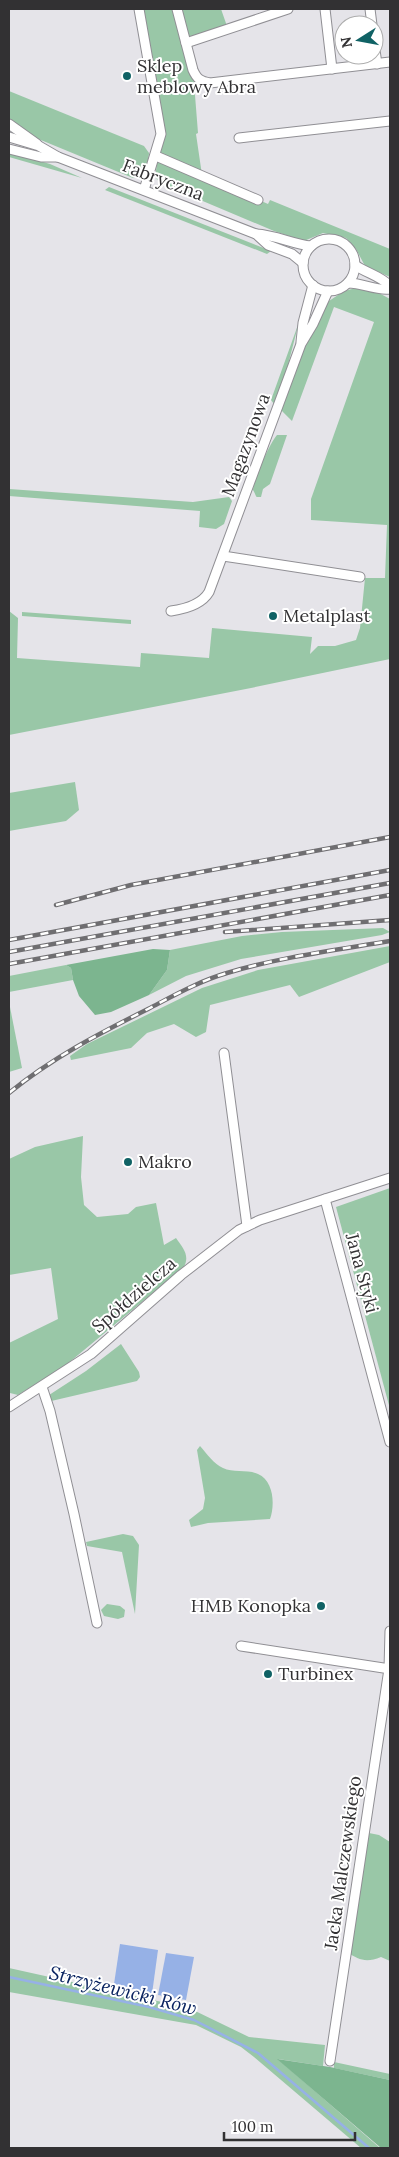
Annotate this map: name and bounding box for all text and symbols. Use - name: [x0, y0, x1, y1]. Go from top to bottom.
- north arrow: [334, 15, 384, 65]
- text: N: [336, 35, 356, 50]
- place label: Sklep meblowy Abra: [137, 54, 256, 98]
- marker: Sklep meblowy Abra: [121, 70, 133, 82]
- street label: Fabryczna: [119, 154, 207, 206]
- street label: Magazynowa: [216, 390, 275, 500]
- place label: Metalplast: [283, 604, 370, 627]
- marker: Metalplast: [267, 610, 279, 622]
- place label: Makro: [138, 1150, 192, 1173]
- marker: Makro: [122, 1156, 134, 1168]
- street label: Jana Styki: [341, 1229, 384, 1315]
- street label: Spółdzielcza: [87, 1252, 181, 1338]
- place label: HMB Konopka: [191, 1594, 311, 1617]
- marker: HMB Konopka: [315, 1600, 327, 1612]
- place label: Turbinex: [278, 1662, 354, 1685]
- marker: Turbinex: [262, 1668, 274, 1680]
- street label: Jacka Malczewskiego: [319, 1774, 366, 1952]
- water label: Strzyżewicki Rów: [47, 1960, 199, 2020]
- scale bar: [224, 2110, 355, 2142]
- text: 100 m: [232, 2117, 273, 2136]

